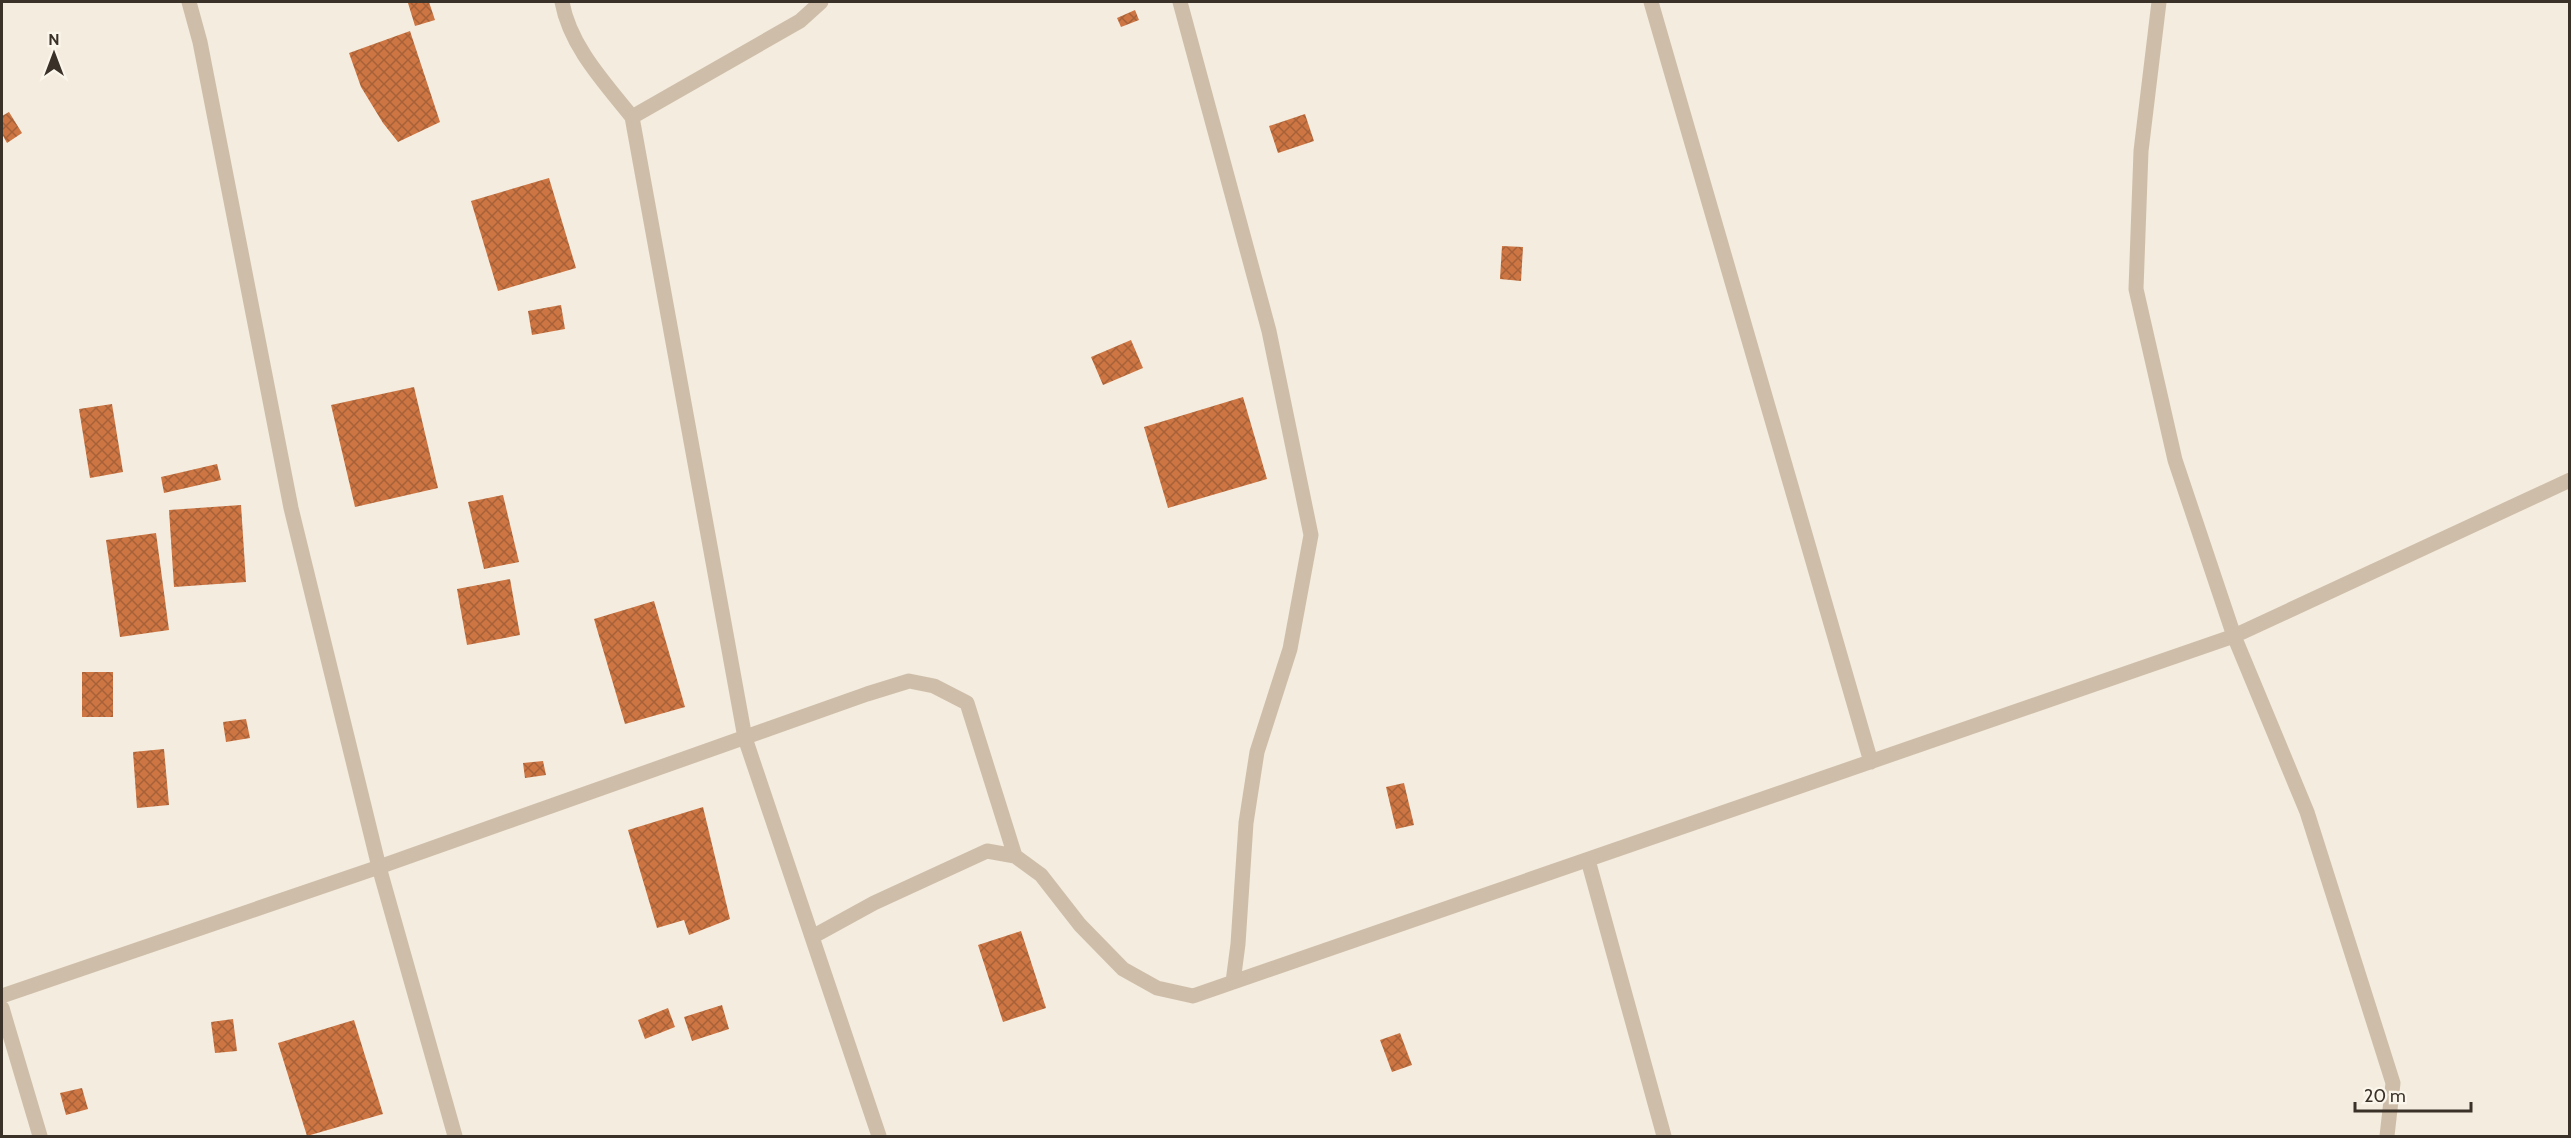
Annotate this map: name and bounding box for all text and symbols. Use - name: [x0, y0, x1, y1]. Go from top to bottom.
- north arrow: [24, 24, 84, 84]
- text: N: [48, 30, 60, 49]
- scale bar: [2355, 1075, 2470, 1113]
- text: 20 m: [2364, 1085, 2406, 1107]

